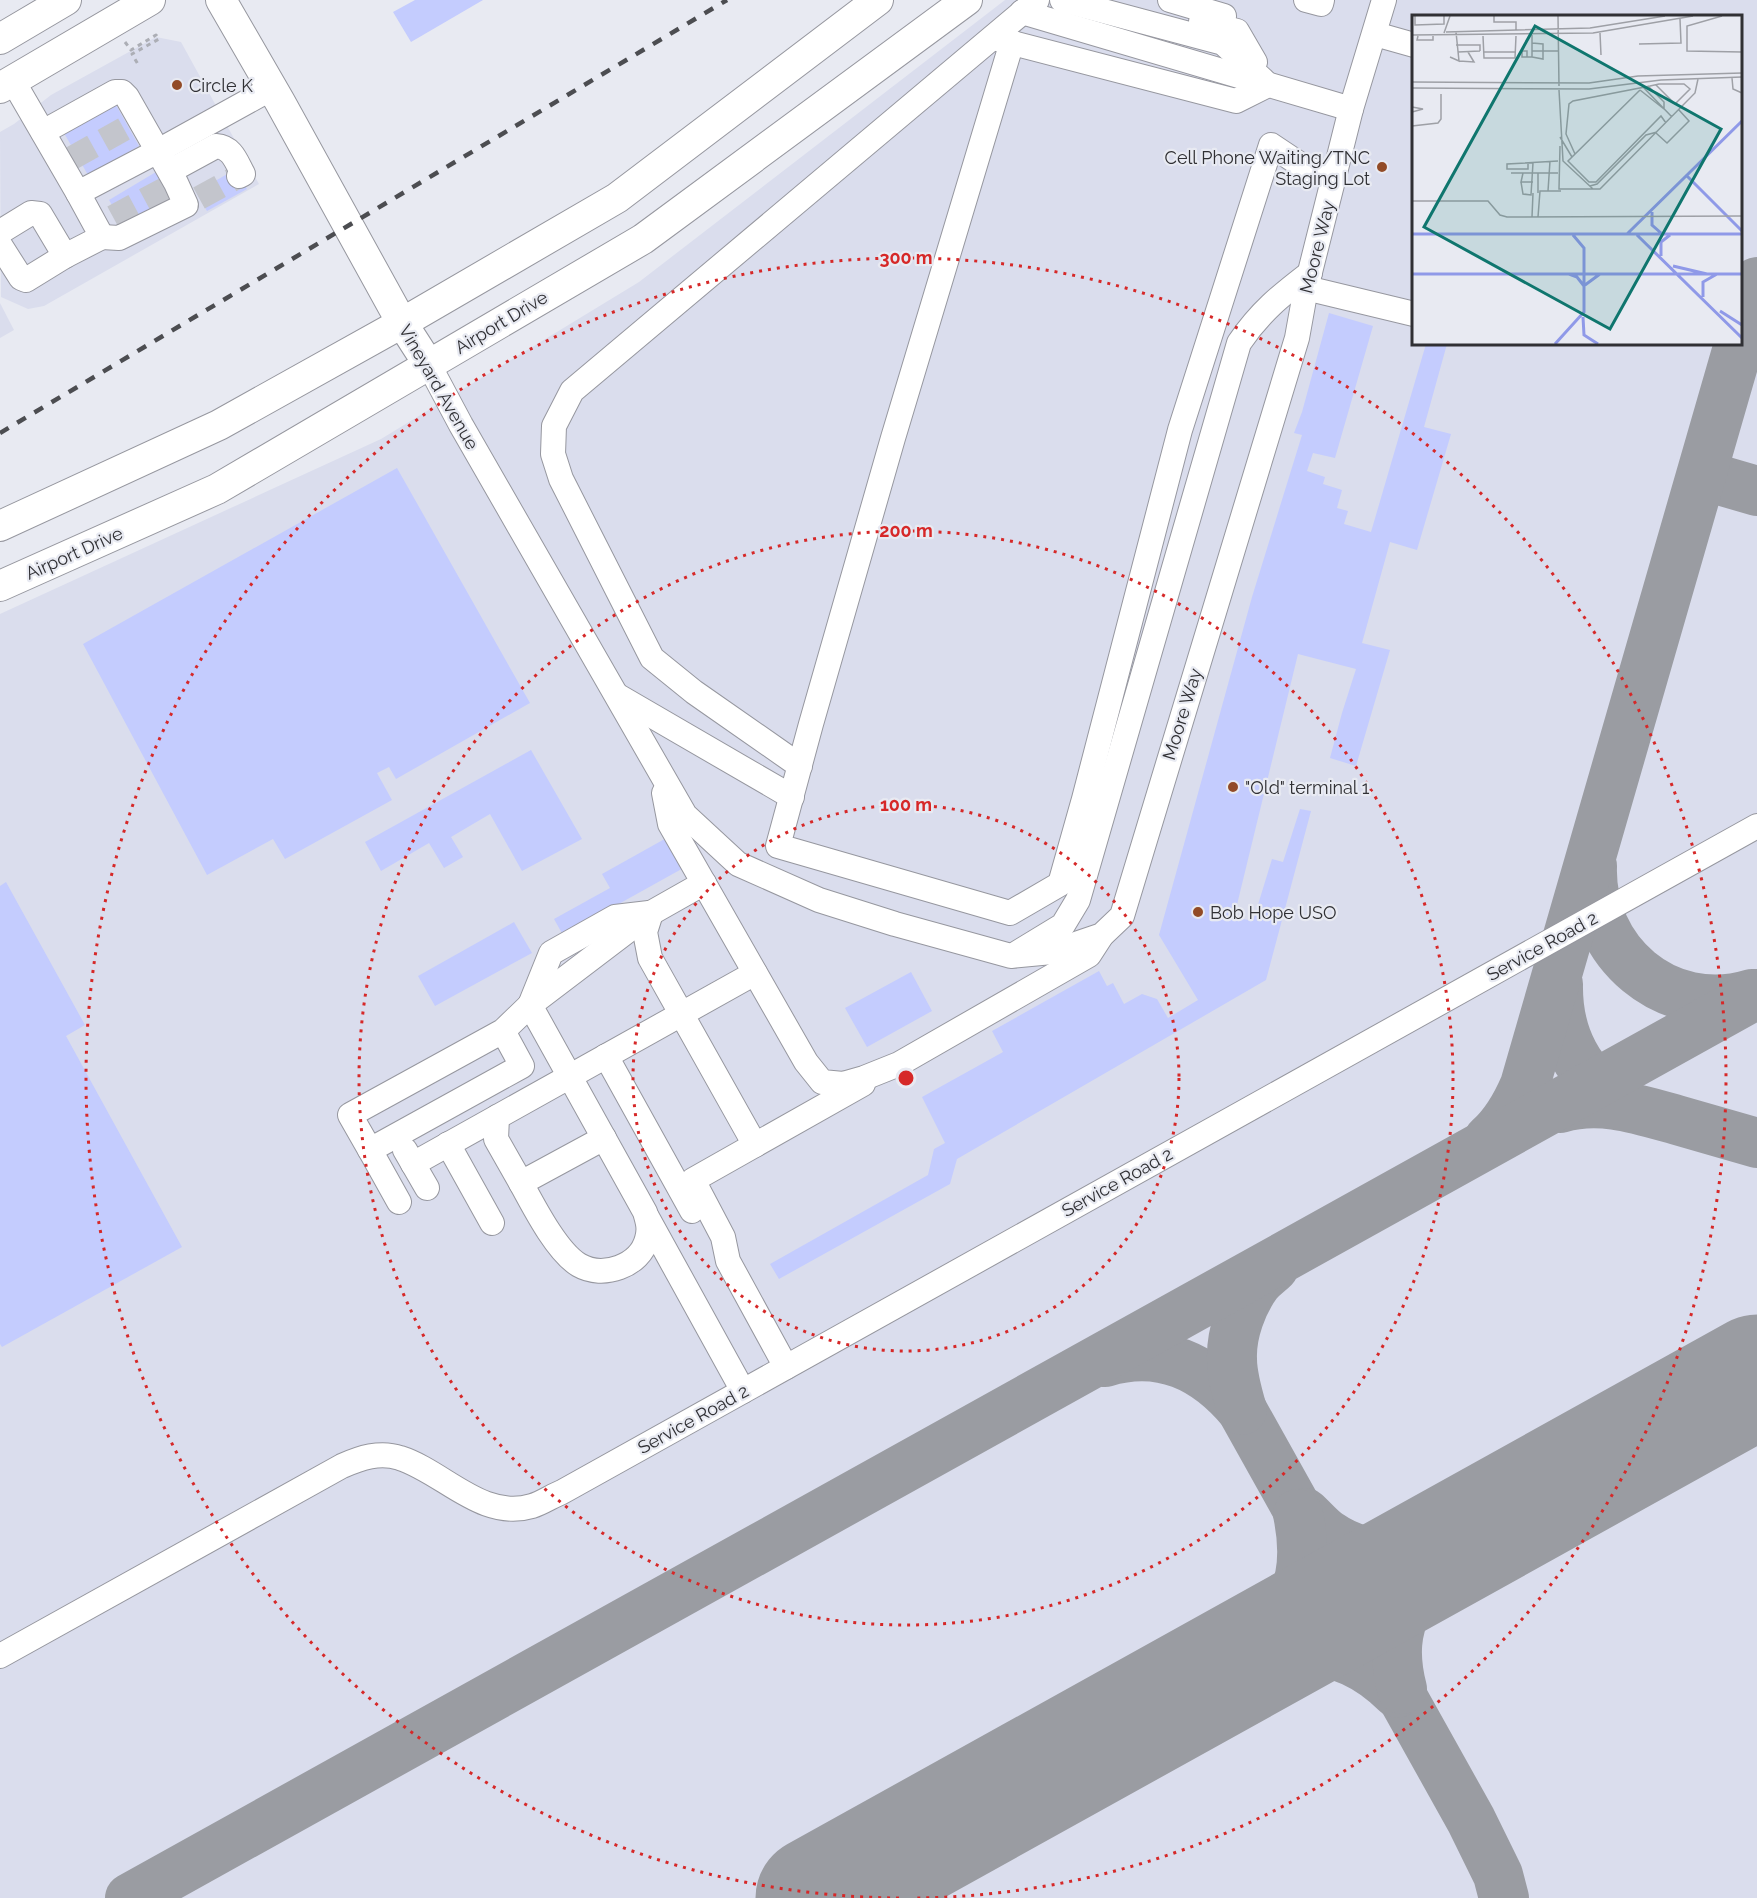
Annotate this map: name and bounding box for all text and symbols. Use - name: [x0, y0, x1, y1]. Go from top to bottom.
- inset map: [1412, 15, 1742, 345]
- place label: Circle K: [189, 75, 253, 96]
- marker: Circle K: [170, 78, 184, 92]
- place label: Cell Phone Waiting/TNC Staging Lot: [1165, 147, 1370, 189]
- marker: Cell Phone Waiting/TNC Staging Lot: [1375, 160, 1389, 174]
- street label: Moore Way: [1295, 198, 1339, 296]
- text: 300 m: [879, 247, 933, 268]
- street label: Airport Drive: [451, 286, 551, 358]
- street label: Vineyard Avenue: [395, 321, 483, 454]
- text: 200 m: [879, 520, 933, 541]
- street label: Airport Drive: [22, 522, 126, 584]
- street label: Moore Way: [1158, 665, 1206, 762]
- place label: "Old" terminal 1: [1245, 777, 1370, 798]
- marker: "Old" terminal 1: [1226, 780, 1240, 794]
- text: 100 m: [880, 794, 932, 815]
- place label: Bob Hope USO: [1210, 902, 1337, 923]
- marker: Bob Hope USO: [1191, 905, 1205, 919]
- street label: Service Road 2: [1483, 907, 1601, 985]
- centre of rings: [896, 1068, 916, 1088]
- street label: Service Road 2: [1058, 1143, 1176, 1221]
- street label: Service Road 2: [634, 1380, 752, 1458]

